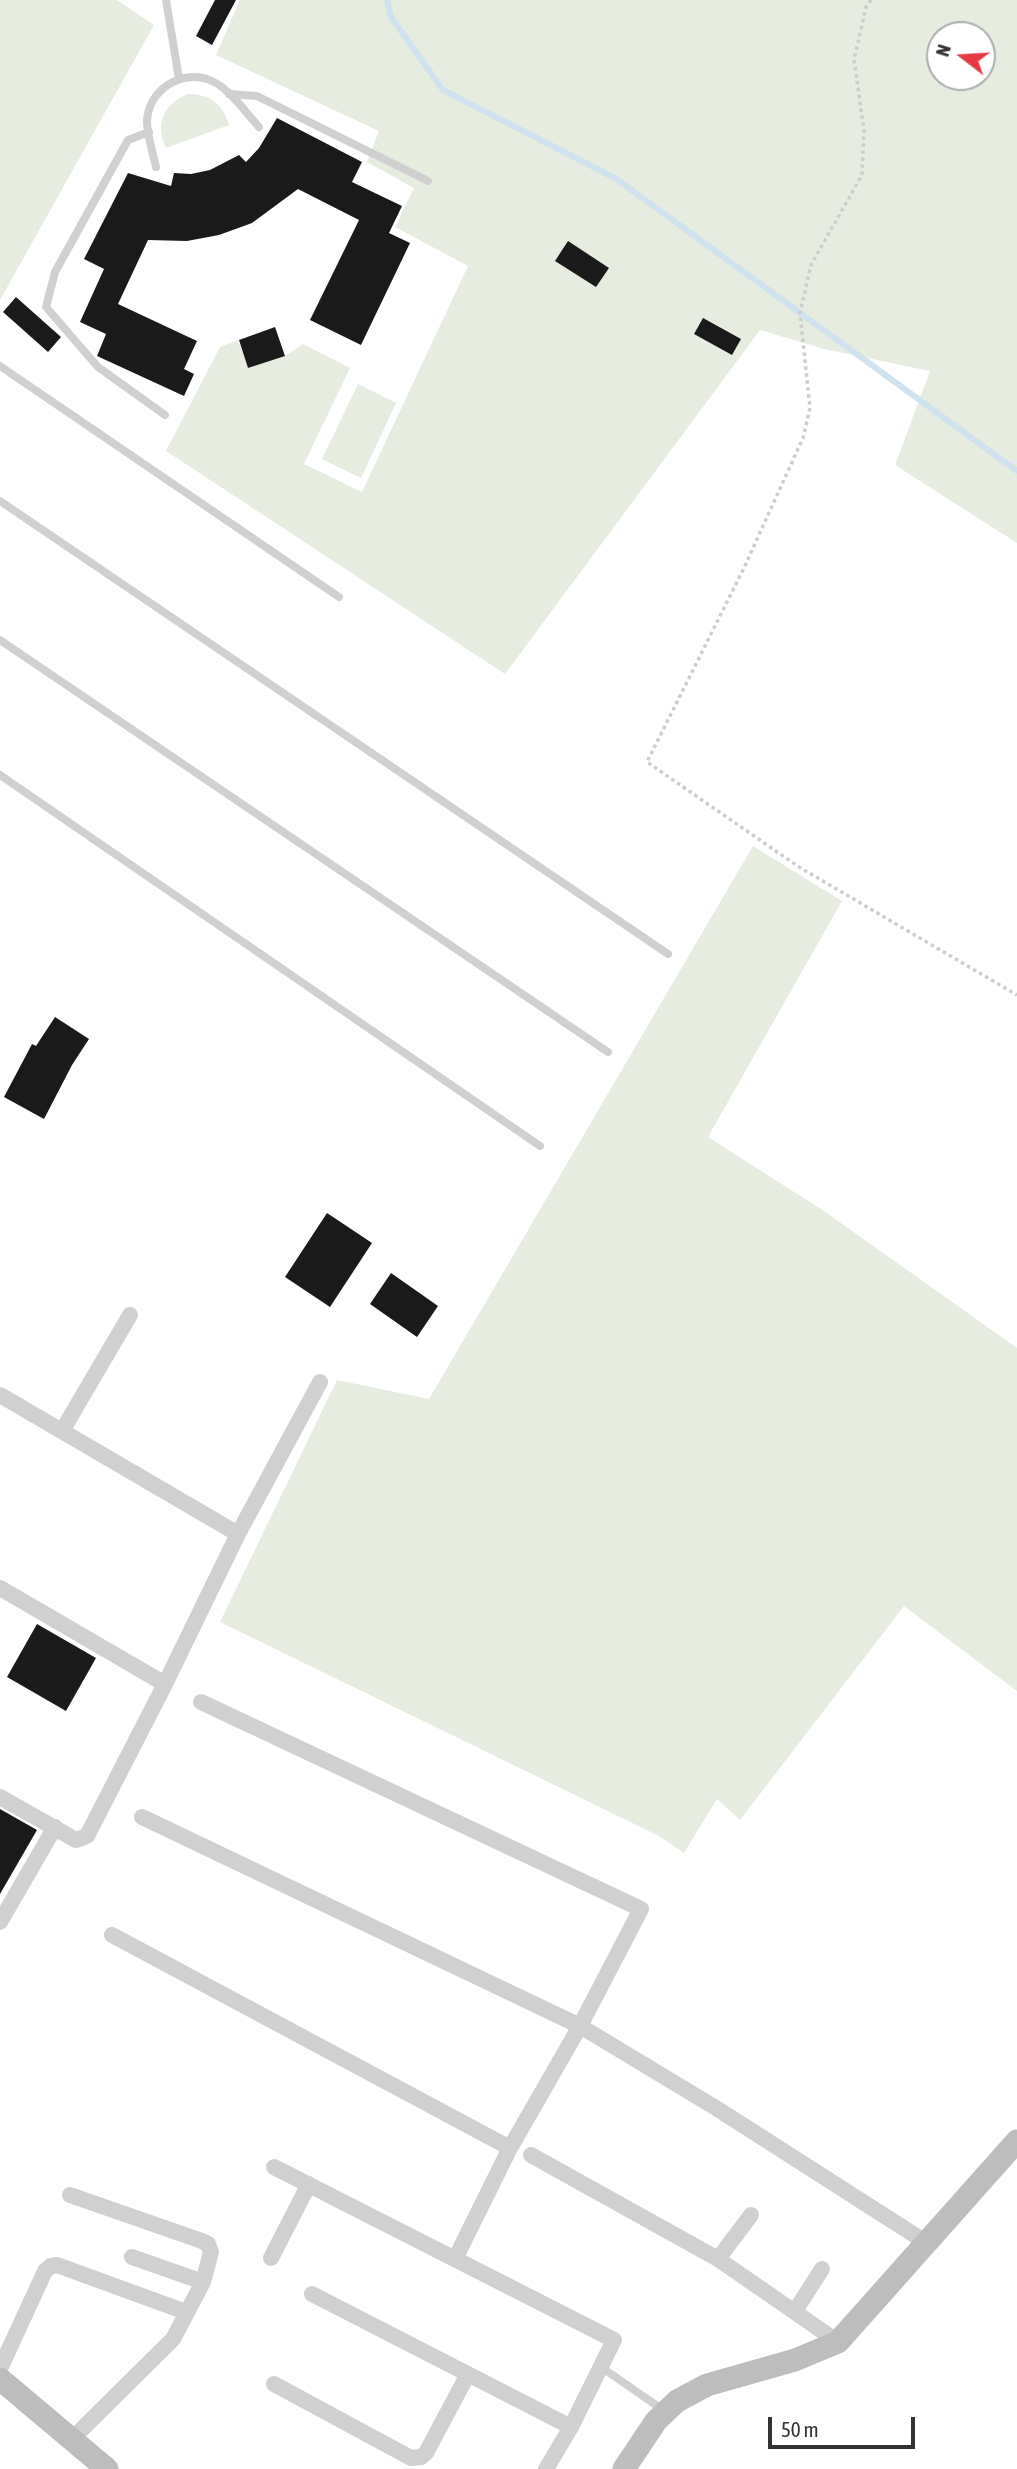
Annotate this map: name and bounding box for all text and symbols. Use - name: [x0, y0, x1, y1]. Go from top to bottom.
- north arrow: [926, 21, 996, 91]
- text: N: [931, 42, 955, 59]
- scale bar: [772, 2402, 919, 2446]
- text: 50 m: [781, 2417, 819, 2441]

